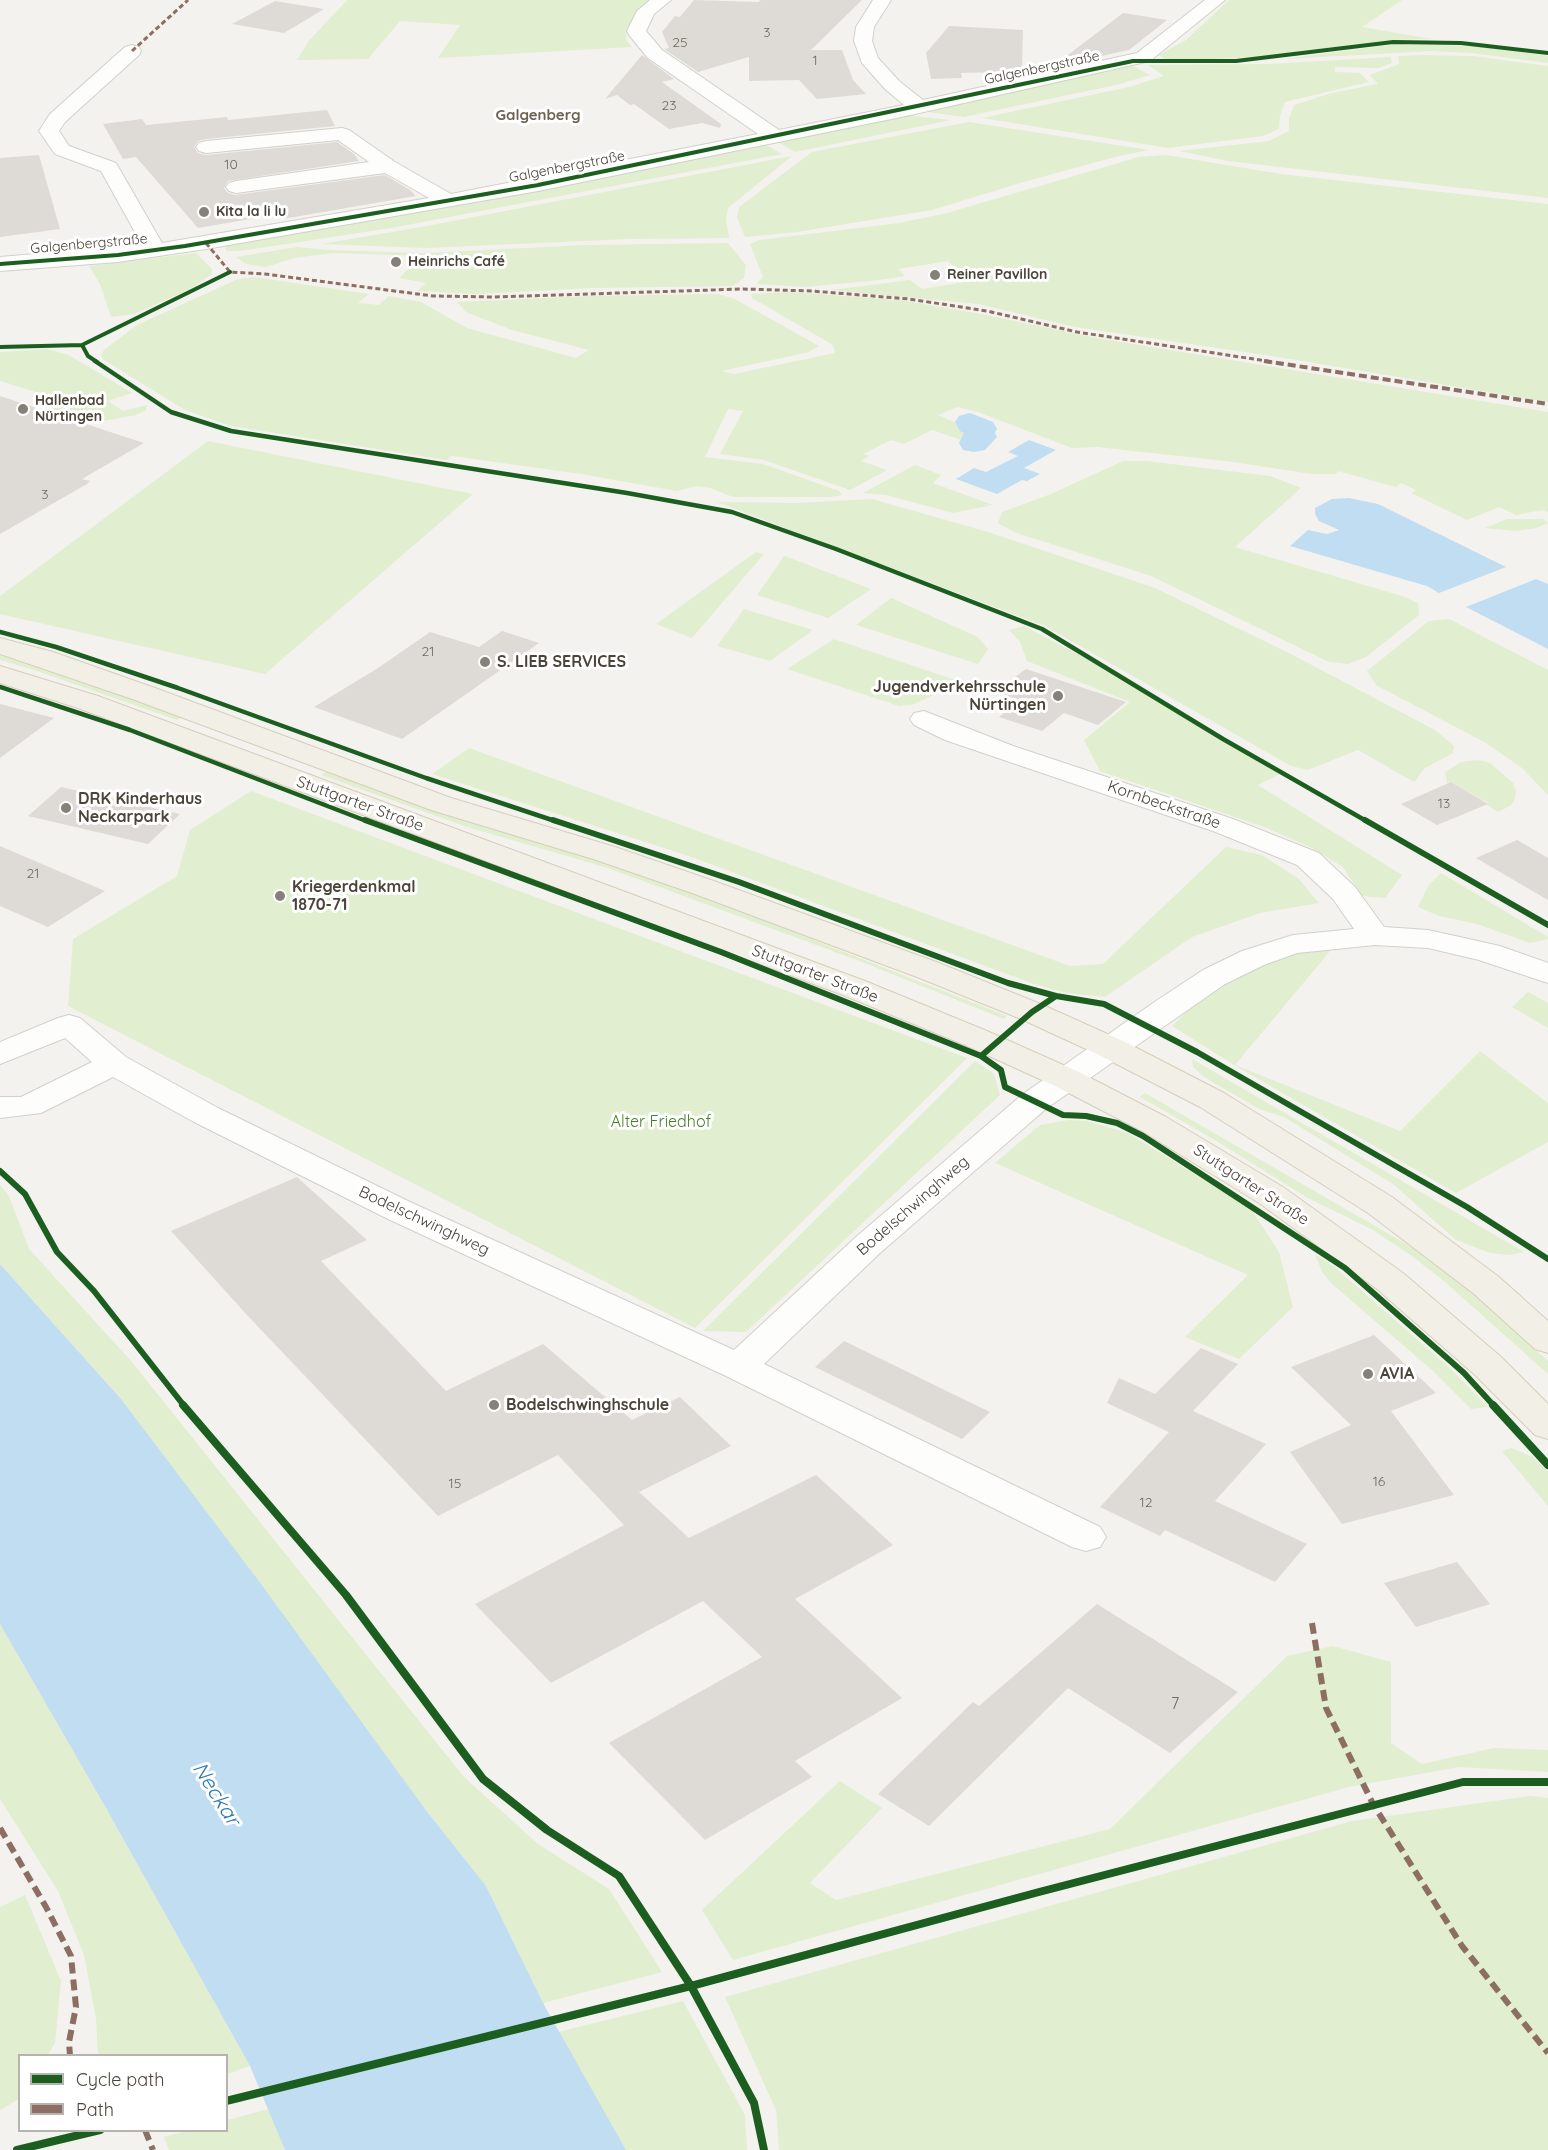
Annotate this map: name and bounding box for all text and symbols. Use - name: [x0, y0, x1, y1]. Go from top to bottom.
- house number: 3: [763, 25, 771, 41]
- house number: 25: [672, 35, 688, 51]
- street label: Galgenbergstraße: [983, 48, 1101, 88]
- house number: 1: [812, 53, 818, 69]
- house number: 23: [661, 98, 677, 114]
- district label: Galgenberg: [495, 106, 581, 124]
- street label: Galgenbergstraße: [508, 148, 626, 186]
- house number: 10: [224, 157, 238, 173]
- place label: Kita la li lu: [216, 204, 286, 220]
- marker: Kita la li lu: [197, 205, 211, 219]
- street label: Galgenbergstraße: [30, 231, 148, 257]
- place label: Heinrichs Café: [408, 254, 505, 270]
- marker: Heinrichs Café: [389, 255, 403, 269]
- place label: Reiner Pavillon: [947, 267, 1047, 283]
- marker: Reiner Pavillon: [928, 268, 942, 282]
- place label: Hallenbad Nürtingen: [35, 393, 104, 425]
- marker: Hallenbad Nürtingen: [16, 402, 30, 416]
- house number: 3: [41, 487, 49, 503]
- house number: 21: [422, 644, 434, 660]
- place label: S. LIEB SERVICES: [497, 652, 626, 672]
- marker: S. LIEB SERVICES: [478, 655, 492, 669]
- place label: Jugendverkehrsschule Nürtingen: [873, 677, 1046, 715]
- marker: Jugendverkehrsschule Nürtingen: [1051, 689, 1065, 703]
- street label: Stuttgarter Straße: [294, 772, 426, 836]
- street label: Kornbeckstraße: [1105, 777, 1223, 833]
- place label: DRK Kinderhaus Neckarpark: [78, 789, 202, 827]
- house number: 13: [1438, 796, 1450, 812]
- marker: DRK Kinderhaus Neckarpark: [59, 801, 73, 815]
- house number: 21: [27, 866, 39, 882]
- place label: Kriegerdenkmal 1870-71: [292, 877, 416, 915]
- marker: Kriegerdenkmal 1870-71: [273, 889, 287, 903]
- street label: Stuttgarter Straße: [749, 941, 881, 1007]
- park label: Alter Friedhof: [611, 1112, 711, 1132]
- street label: Stuttgarter Straße: [1190, 1141, 1312, 1229]
- street label: Bodelschwinghweg: [853, 1152, 973, 1260]
- street label: Bodelschwinghweg: [356, 1182, 492, 1260]
- place label: AVIA: [1380, 1364, 1414, 1384]
- marker: AVIA: [1361, 1367, 1375, 1381]
- place label: Bodelschwinghschule: [506, 1395, 669, 1415]
- marker: Bodelschwinghschule: [487, 1398, 501, 1412]
- house number: 16: [1373, 1474, 1385, 1490]
- house number: 15: [449, 1476, 461, 1492]
- house number: 12: [1140, 1495, 1152, 1511]
- house number: 7: [1171, 1694, 1179, 1714]
- water label: Neckar: [187, 1758, 245, 1830]
- legend: [18, 2054, 228, 2132]
- text: Cycle path: [76, 2068, 164, 2091]
- text: Path: [76, 2098, 114, 2121]

